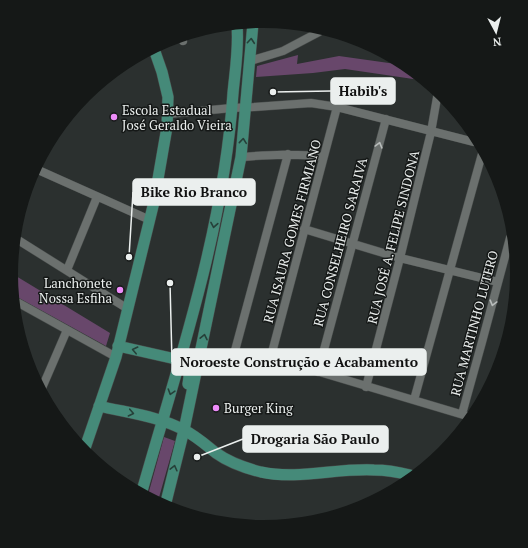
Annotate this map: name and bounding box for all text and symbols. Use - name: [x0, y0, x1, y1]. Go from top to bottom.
- north arrow: [476, 12, 516, 52]
- text: N: [492, 34, 502, 49]
- one-way arrow: [247, 38, 256, 44]
- callout: Habib's: [331, 78, 395, 104]
- text: Habib's: [339, 81, 387, 100]
- place label: Escola Estadual José Geraldo Vieira: [122, 101, 232, 134]
- marker: Escola Estadual José Geraldo Vieira: [109, 112, 119, 122]
- street label: RUA ISAURA GOMES FIRMIANO: [259, 137, 325, 325]
- one-way arrow: [238, 138, 247, 144]
- one-way arrow: [374, 141, 383, 148]
- street label: RUA JOSÉ A. FELIPE SINDONA: [363, 148, 423, 326]
- street label: RUA CONSELHEIRO SARAIVA: [309, 156, 371, 328]
- callout: Bike Rio Branco: [133, 179, 255, 205]
- text: Bike Rio Branco: [141, 182, 247, 201]
- one-way arrow: [211, 222, 219, 228]
- street label: RUA MARTINHO LUTERO: [446, 248, 502, 398]
- place label: Lanchonete Nossa Esfiha: [39, 274, 112, 307]
- marker: Lanchonete Nossa Esfiha: [115, 285, 125, 295]
- one-way arrow: [489, 299, 498, 306]
- one-way arrow: [199, 334, 207, 340]
- one-way arrow: [132, 346, 139, 355]
- callout: Noroeste Construção e Acabamento: [172, 349, 426, 375]
- text: Noroeste Construção e Acabamento: [180, 352, 418, 371]
- one-way arrow: [167, 388, 176, 395]
- place label: Burger King: [224, 399, 293, 417]
- marker: Burger King: [211, 403, 221, 413]
- one-way arrow: [128, 408, 134, 416]
- callout: Drogaria São Paulo: [243, 426, 388, 452]
- text: Drogaria São Paulo: [251, 429, 379, 448]
- one-way arrow: [170, 465, 178, 472]

